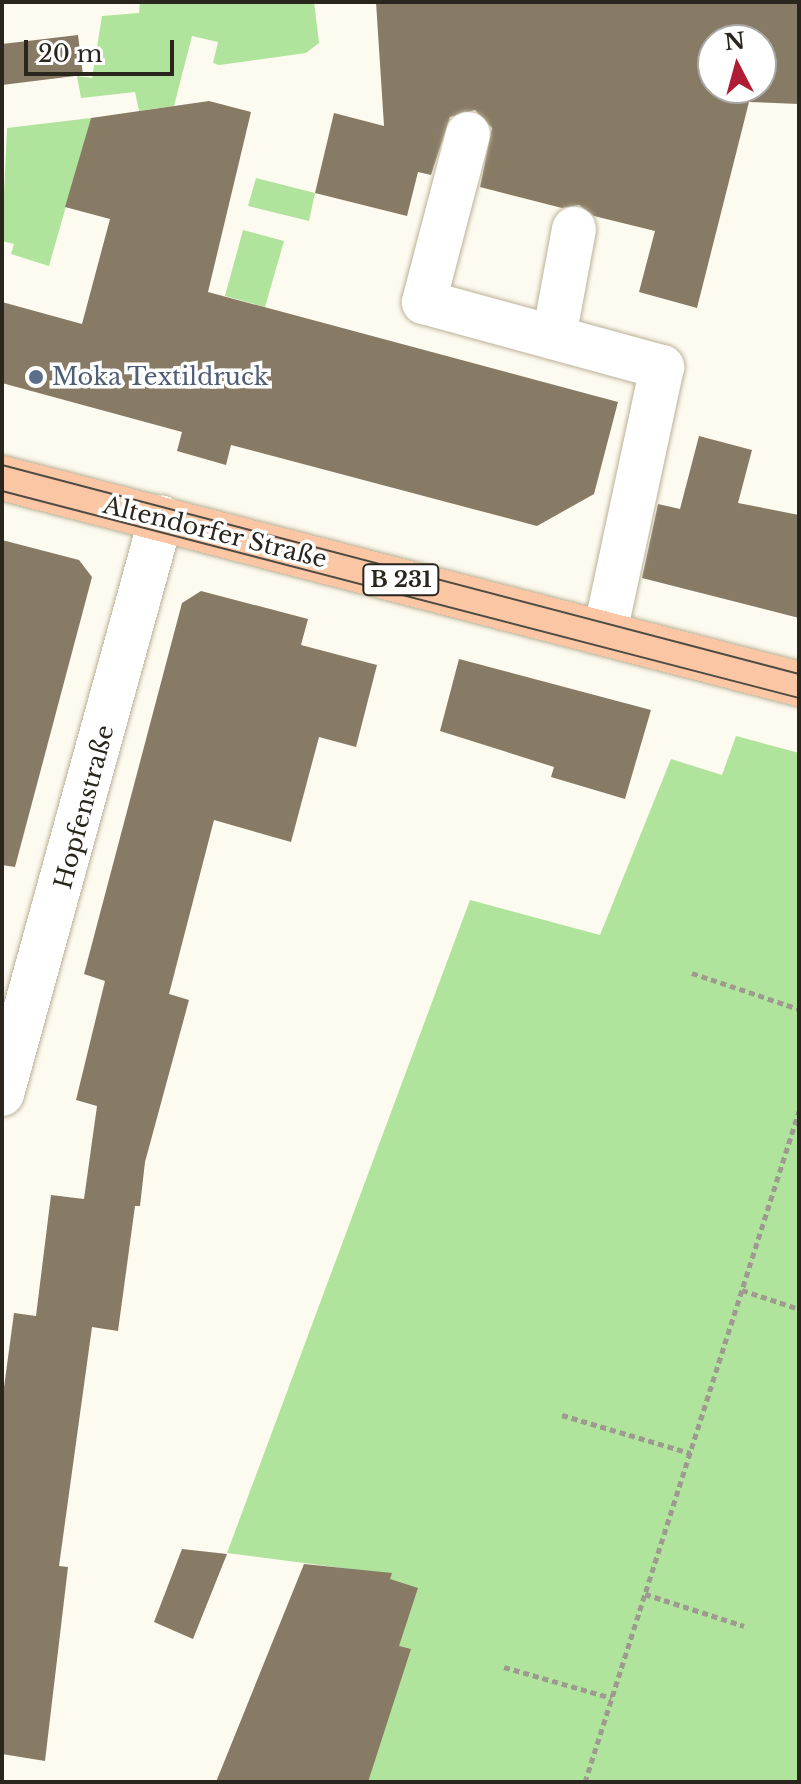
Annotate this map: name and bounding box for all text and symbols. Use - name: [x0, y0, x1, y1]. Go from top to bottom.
- scale bar: [28, 24, 178, 74]
- north arrow: [697, 24, 777, 104]
- text: N: [723, 27, 746, 56]
- text: 20 m: [38, 39, 103, 68]
- place label: Moka Textildruck: [52, 363, 270, 391]
- marker: Moka Textildruck: [27, 368, 45, 386]
- street label: Altendorfer Straße: [100, 490, 330, 574]
- road number: B 231: [361, 562, 441, 598]
- street label: Hopfenstraße: [48, 722, 120, 892]

